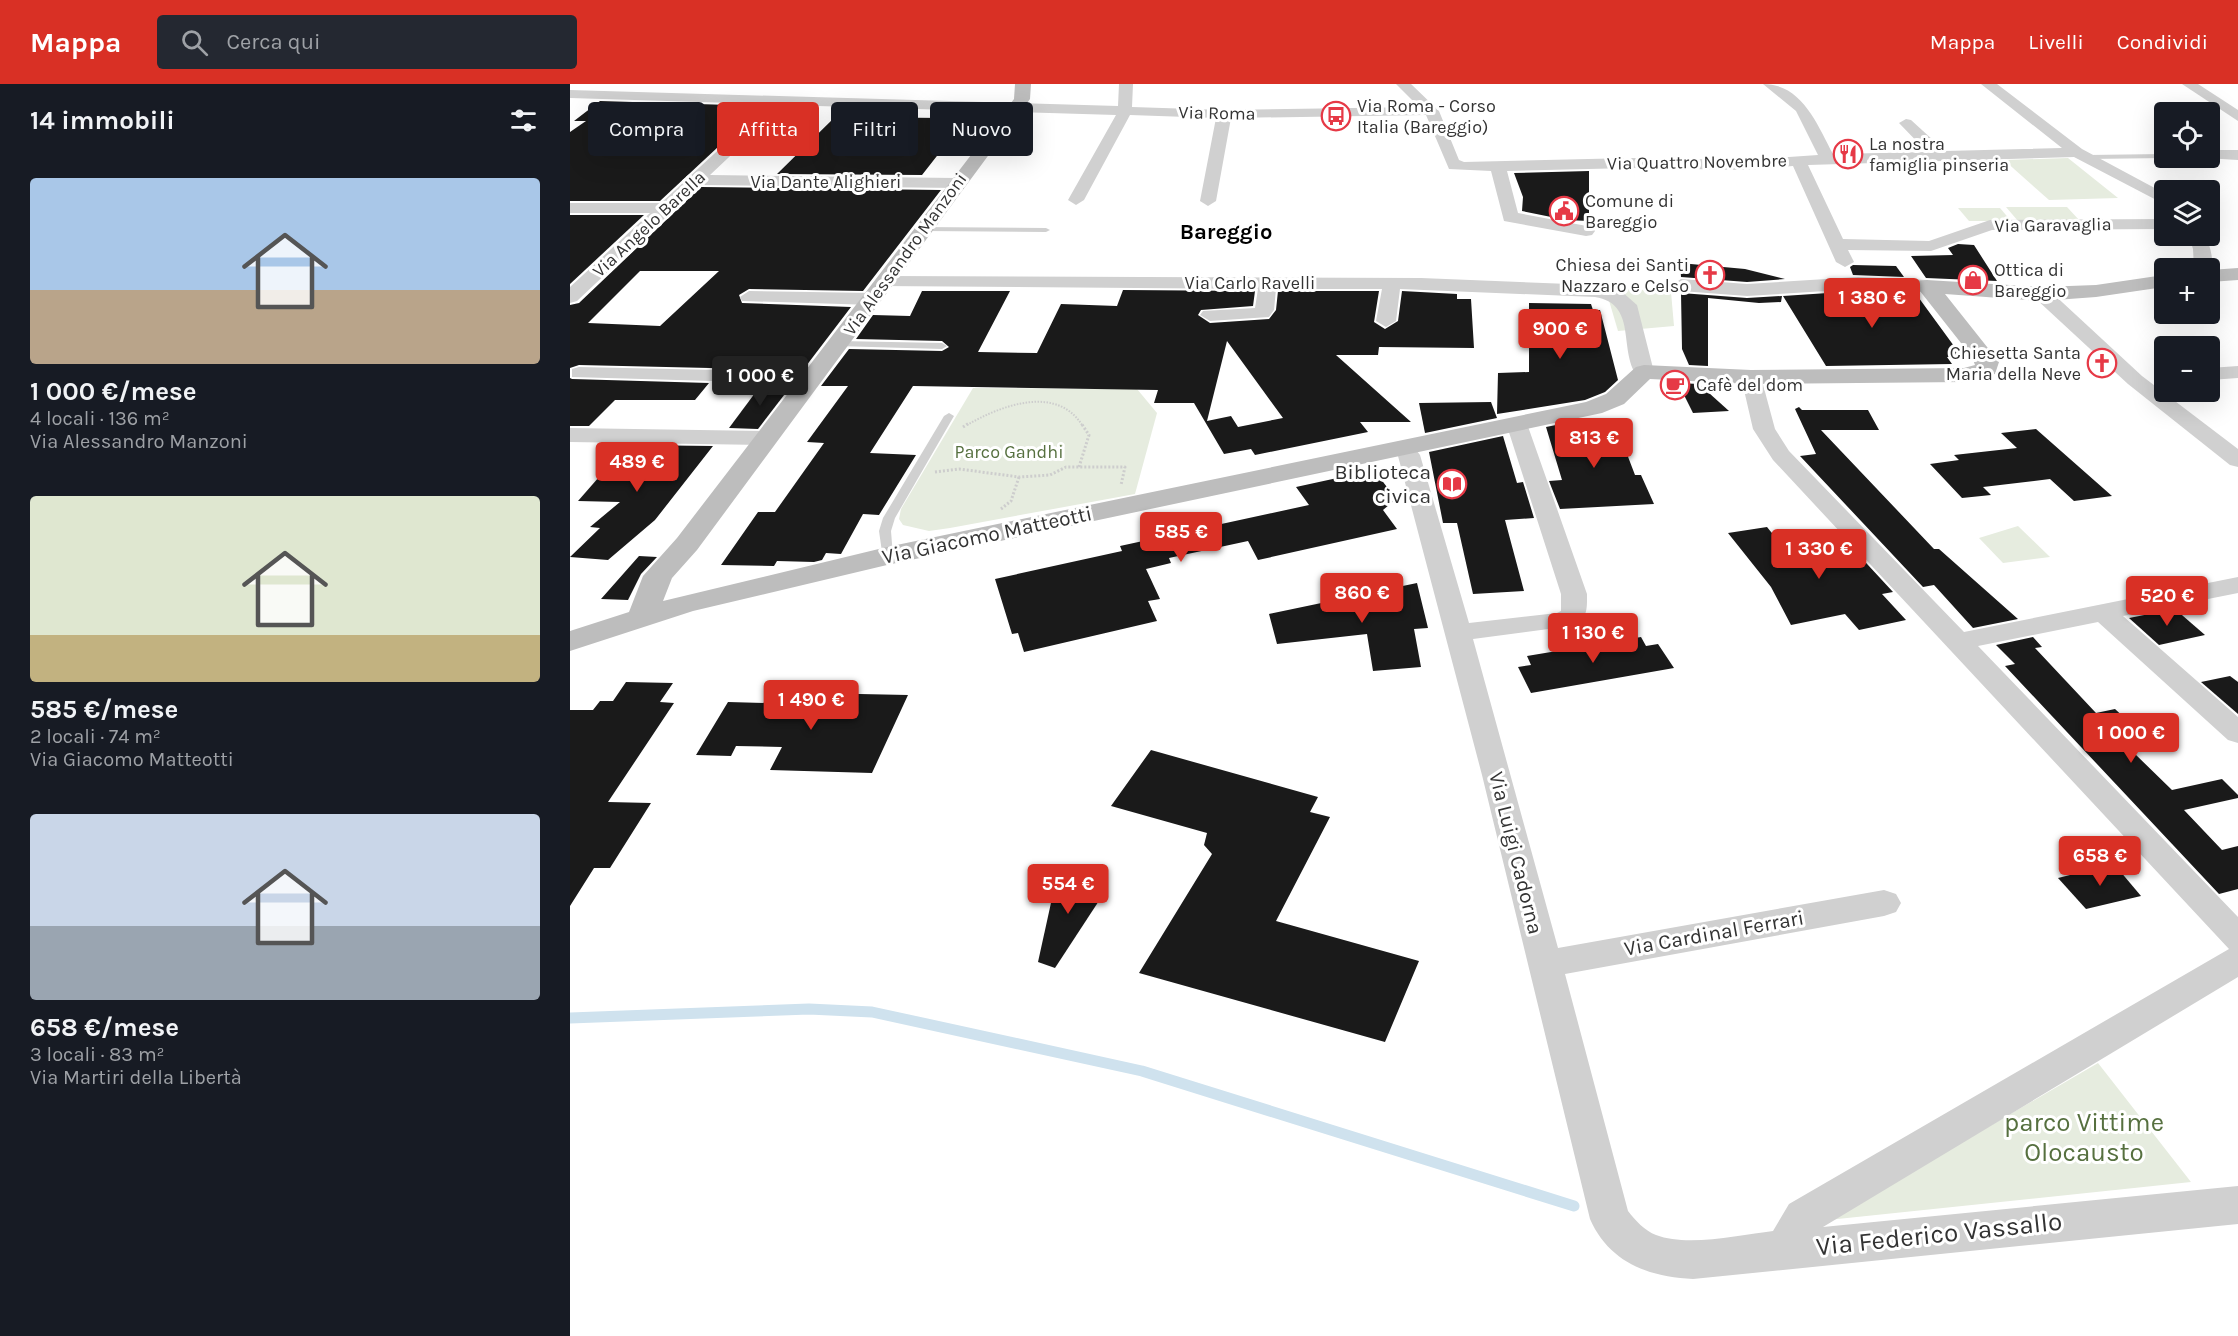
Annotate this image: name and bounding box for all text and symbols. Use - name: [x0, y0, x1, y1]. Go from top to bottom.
- search box: [157, 15, 577, 69]
- text: Mappa: [30, 26, 121, 59]
- icon: search: [178, 26, 211, 59]
- text: Cerca qui: [226, 29, 321, 55]
- text: Mappa: [1930, 30, 1995, 54]
- text: Livelli: [2028, 30, 2084, 54]
- text: Condividi: [2117, 30, 2208, 54]
- place label: Via Roma - Corso Italia (Bareggio): [1357, 95, 1496, 138]
- bus stop icon: Via Roma - Corso Italia (Bareggio): [1320, 100, 1352, 132]
- street label: Via Roma: [1178, 101, 1256, 125]
- chip: Compra: [588, 102, 705, 156]
- chip: Affitta: [717, 102, 819, 156]
- chip: Filtri: [831, 102, 918, 156]
- chip: Nuovo: [930, 102, 1033, 156]
- map controls: [2154, 102, 2220, 402]
- button: locate: [2154, 102, 2220, 168]
- icon: filters: [507, 104, 540, 137]
- text: 14 immobili: [30, 105, 175, 136]
- place label: La nostra famiglia pinseria: [1869, 133, 2009, 176]
- restaurant icon: La nostra famiglia pinseria: [1832, 138, 1864, 170]
- street label: Via Quattro Novembre: [1607, 149, 1787, 175]
- street label: Via Angelo Barella: [588, 166, 710, 282]
- street label: Via Alessandro Manzoni: [839, 168, 971, 340]
- street label: Via Dante Alighieri: [751, 171, 901, 193]
- button: layers: [2154, 180, 2220, 246]
- place label: Comune di Bareggio: [1585, 190, 1674, 233]
- public building icon: Comune di Bareggio: [1548, 195, 1580, 227]
- street label: Via Garavaglia: [1994, 213, 2112, 237]
- icon: home: [231, 217, 339, 325]
- district label: Bareggio: [1180, 219, 1272, 245]
- place label: Chiesa dei Santi Nazzaro e Celso: [1556, 254, 1689, 297]
- button: +: [2154, 258, 2220, 324]
- church icon: Chiesa dei Santi Nazzaro e Celso: [1694, 259, 1726, 291]
- place label: Ottica di Bareggio: [1994, 259, 2066, 302]
- shop icon: Ottica di Bareggio: [1957, 264, 1989, 296]
- street label: Via Carlo Ravelli: [1185, 272, 1315, 294]
- pin: 1 380 €: [1817, 278, 1927, 329]
- text: 1 380 €: [1838, 286, 1906, 309]
- pin: 900 €: [1518, 309, 1602, 360]
- text: 900 €: [1532, 317, 1588, 340]
- button: −: [2154, 336, 2220, 402]
- place label: Chiesetta Santa Maria della Neve: [1946, 342, 2081, 385]
- church icon: Chiesetta Santa Maria della Neve: [2086, 347, 2118, 379]
- pin: 1 000 €: [705, 356, 815, 407]
- text: 1 000 €: [726, 364, 794, 387]
- cafe icon: Cafè del dom: [1659, 369, 1691, 401]
- place label: Cafè del dom: [1696, 374, 1803, 396]
- text: 1 000 €/mese: [30, 376, 196, 407]
- text: 4 locali · 136 m²: [30, 407, 170, 430]
- pin: 813 €: [1552, 418, 1636, 469]
- text: 813 €: [1569, 426, 1619, 449]
- text: Via Alessandro Manzoni: [30, 430, 248, 453]
- park label: Parco Gandhi: [954, 441, 1064, 463]
- pin: 489 €: [595, 442, 679, 493]
- text: 489 €: [610, 450, 664, 473]
- place label: Biblioteca civica: [1335, 460, 1431, 508]
- library icon: Biblioteca civica: [1436, 468, 1468, 500]
- street label: Via Giacomo Matteotti: [880, 501, 1094, 569]
- pin: 585 €: [1139, 512, 1223, 563]
- text: 585 €: [1154, 520, 1208, 543]
- pin: 1 330 €: [1764, 529, 1874, 580]
- icon: home: [231, 535, 339, 643]
- text: 1 330 €: [1785, 537, 1853, 560]
- pin: 860 €: [1320, 573, 1404, 624]
- pin: 520 €: [2125, 576, 2209, 627]
- text: 860 €: [1334, 581, 1390, 604]
- text: 520 €: [2140, 584, 2194, 607]
- pin: 1 130 €: [1538, 613, 1648, 664]
- text: 1 130 €: [1562, 621, 1624, 644]
- pin: 1 490 €: [756, 680, 866, 731]
- text: 1 490 €: [778, 688, 844, 711]
- text: 585 €/mese: [30, 694, 178, 725]
- pin: 1 000 €: [2076, 713, 2186, 764]
- text: 1 000 €: [2097, 721, 2165, 744]
- text: 2 locali · 74 m²: [30, 725, 161, 748]
- text: Via Giacomo Matteotti: [30, 748, 234, 771]
- street label: Via Luigi Cadorna: [1484, 769, 1548, 937]
- pin: 658 €: [2058, 836, 2142, 887]
- text: 658 €: [2073, 844, 2127, 867]
- icon: home: [231, 853, 339, 961]
- pin: 554 €: [1026, 864, 1110, 915]
- text: 554 €: [1042, 872, 1094, 895]
- street label: Via Cardinal Ferrari: [1622, 905, 1806, 961]
- text: 658 €/mese: [30, 1012, 179, 1043]
- text: 3 locali · 83 m²: [30, 1043, 165, 1066]
- text: Via Martiri della Libertà: [30, 1066, 242, 1089]
- park label: parco Vittime Olocausto: [2004, 1107, 2164, 1168]
- street label: Via Federico Vassallo: [1814, 1206, 2064, 1262]

